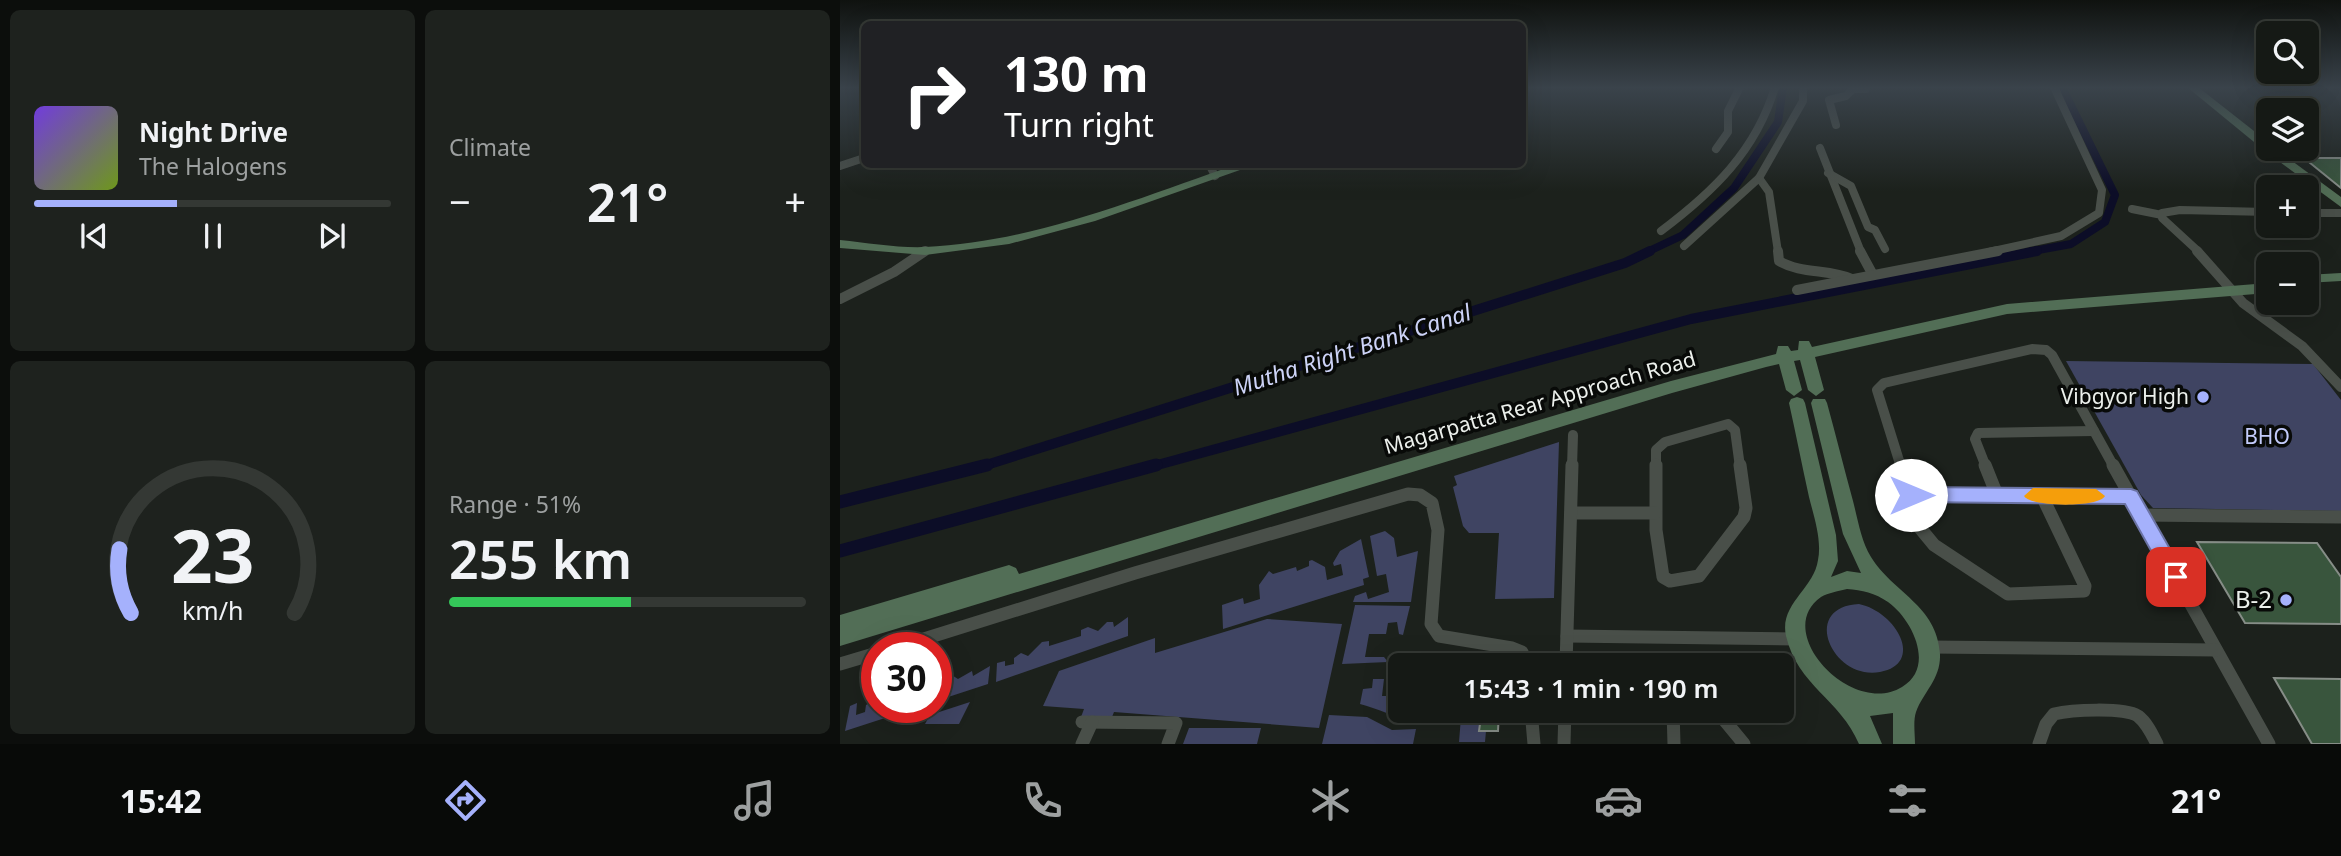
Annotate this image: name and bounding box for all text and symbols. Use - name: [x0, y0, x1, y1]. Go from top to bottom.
- map controls: [2256, 21, 2319, 315]
- button: search: [2256, 21, 2319, 84]
- text: 130 m: [1004, 40, 1149, 106]
- icon: right: [889, 49, 980, 140]
- button: layers: [2256, 98, 2319, 161]
- text: Turn right: [1004, 103, 1154, 146]
- text: Night Drive: [139, 114, 288, 150]
- text: Climate: [449, 131, 531, 163]
- text: The Halogens: [139, 150, 287, 182]
- text: 21°: [587, 166, 668, 237]
- text: −: [449, 175, 471, 227]
- text: +: [784, 175, 806, 227]
- button: +: [2256, 175, 2319, 238]
- icon: previous: [75, 217, 113, 255]
- icon: pause: [194, 217, 232, 255]
- icon: next: [313, 217, 351, 255]
- button: −: [2256, 252, 2319, 315]
- water label: Mutha Right Bank Canal: [1229, 295, 1476, 403]
- street label: Magarpatta Rear Approach Road: [1381, 344, 1699, 460]
- place label: Vibgyor High: [2061, 382, 2189, 410]
- marker: Vibgyor High: [2195, 389, 2211, 405]
- park label: BHO: [2244, 422, 2290, 450]
- position arrow: [1874, 458, 1948, 532]
- text: Range · 51%: [449, 488, 581, 520]
- text: 23: [171, 506, 254, 605]
- text: 255 km: [449, 523, 632, 594]
- pin: [2146, 547, 2206, 607]
- icon: arrive: [2157, 558, 2195, 596]
- place label: B-2: [2235, 582, 2272, 615]
- marker: B-2: [2278, 592, 2294, 608]
- text: km/h: [182, 593, 243, 627]
- speed limit sign: 30: [861, 632, 952, 723]
- text: 15:43 · 1 min · 190 m: [1464, 670, 1718, 706]
- icon: directions: [441, 776, 490, 825]
- icon: music: [730, 776, 779, 825]
- icon: phone: [1018, 776, 1067, 825]
- icon: climate: [1306, 776, 1355, 825]
- icon: car: [1594, 776, 1643, 825]
- icon: filters: [1883, 776, 1932, 825]
- text: 15:42: [120, 779, 202, 822]
- text: 21°: [2171, 779, 2221, 822]

